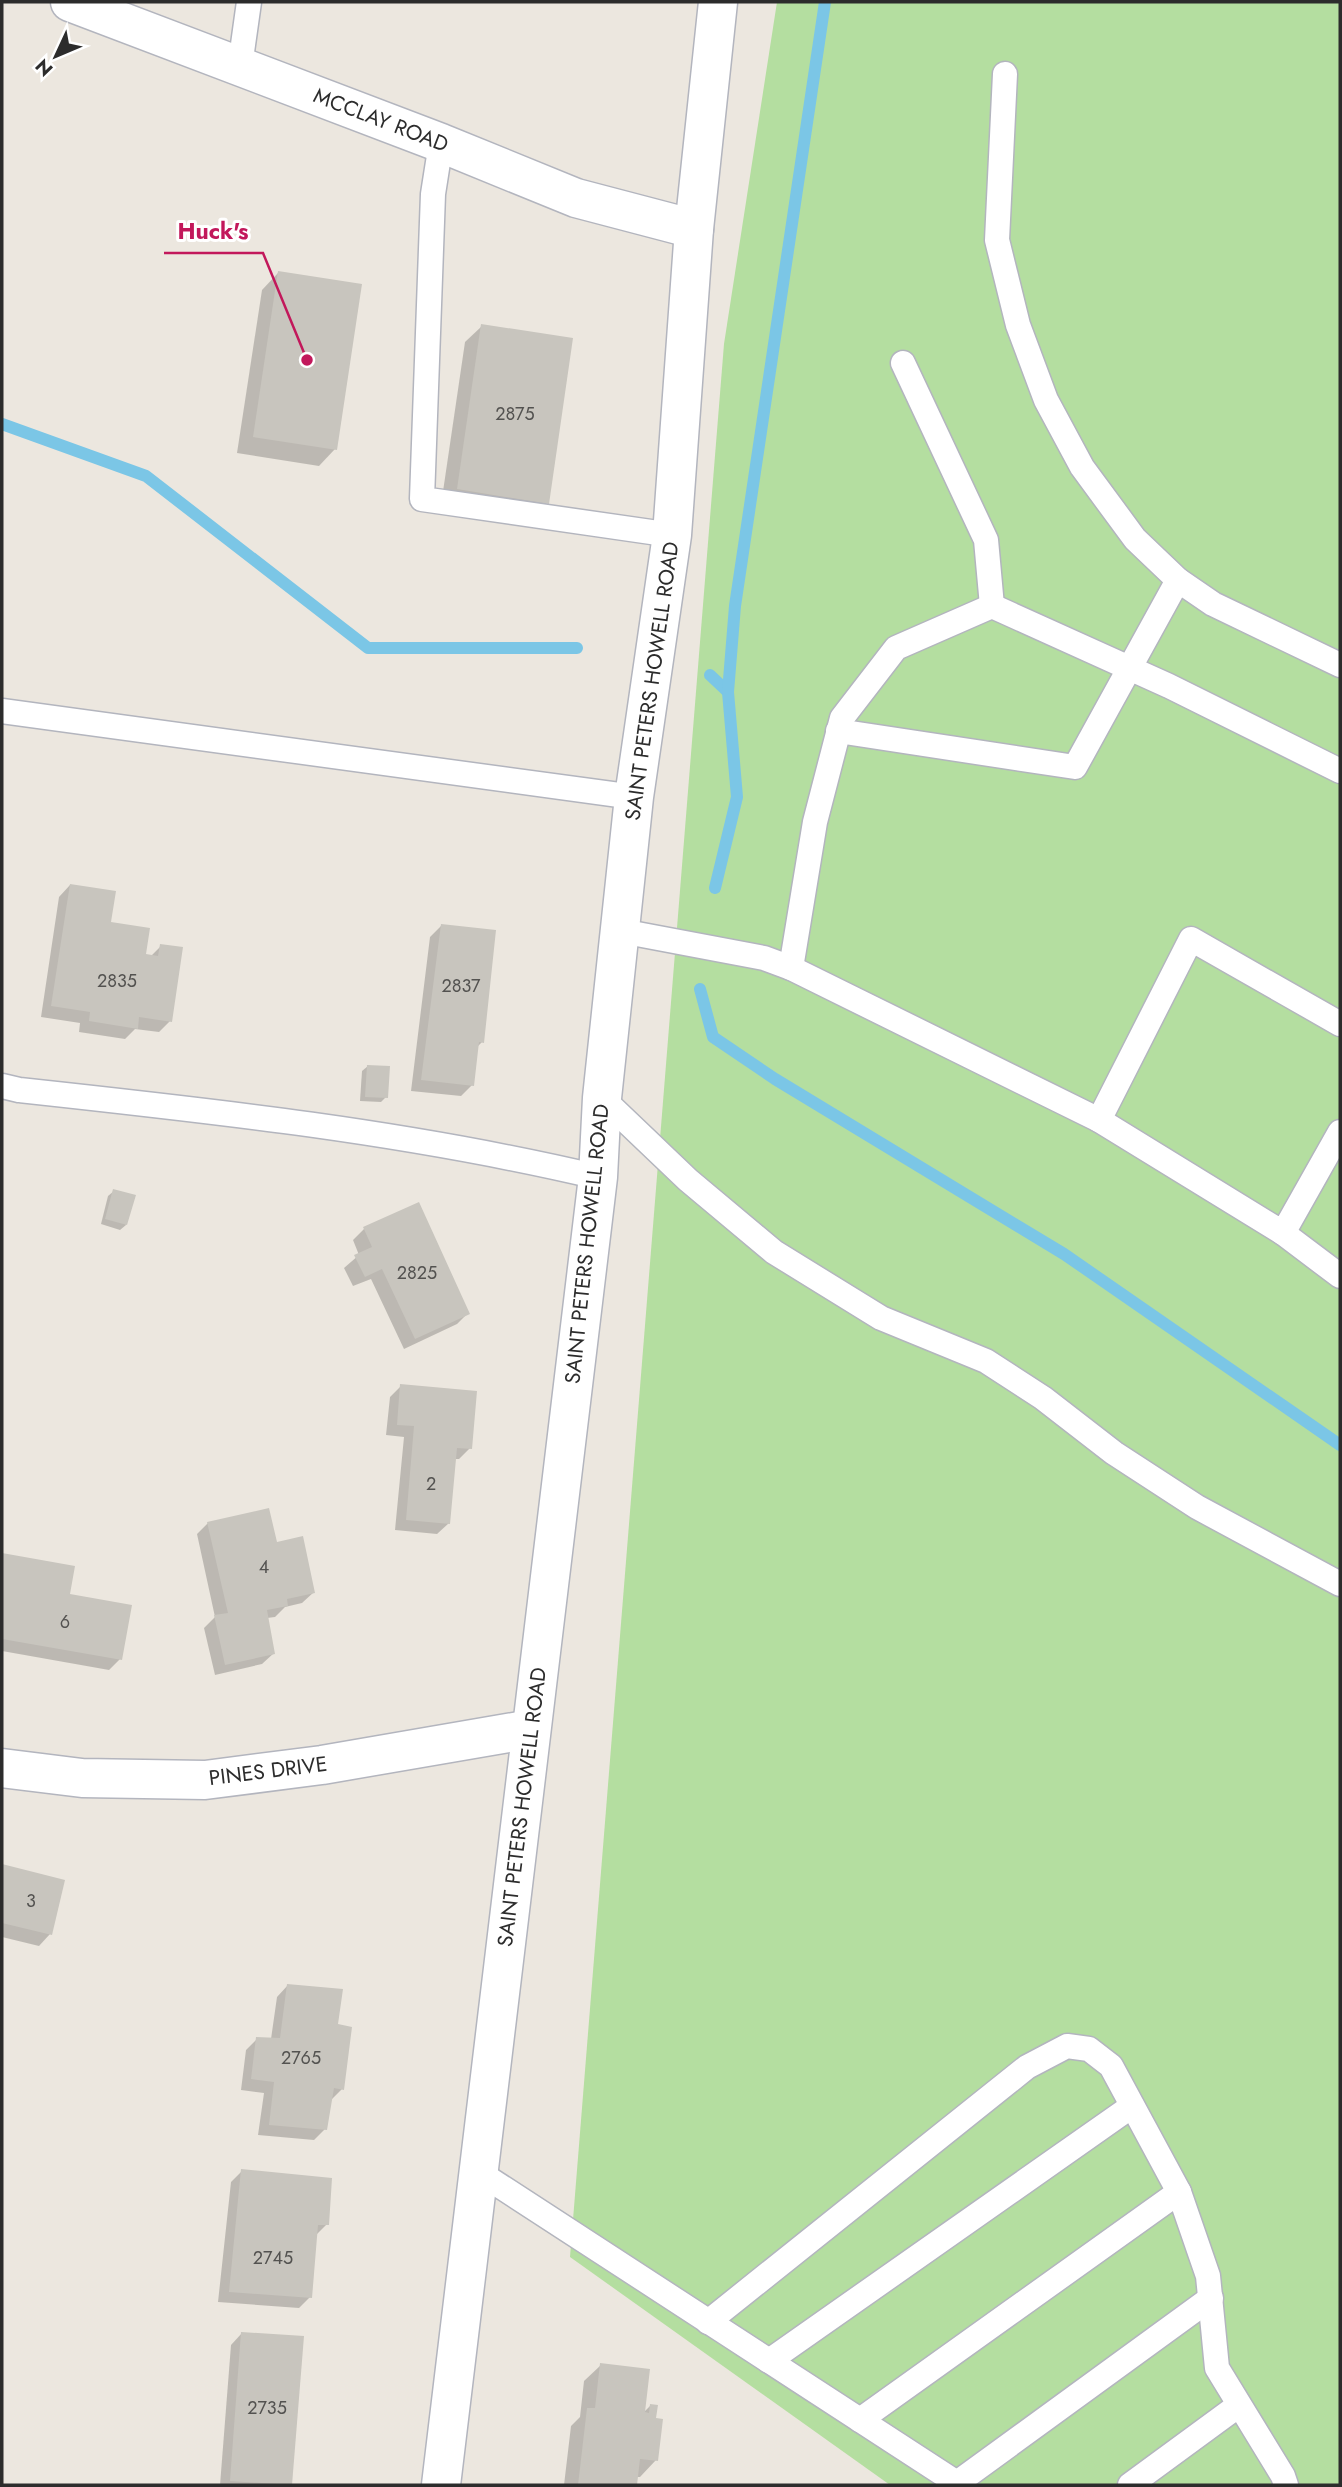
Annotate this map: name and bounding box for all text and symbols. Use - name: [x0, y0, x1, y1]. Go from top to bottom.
- north arrow: [21, 21, 91, 91]
- text: N: [29, 53, 59, 82]
- street label: MCCLAY ROAD: [309, 81, 453, 159]
- callout: Huck's: [164, 209, 263, 253]
- text: Huck's: [177, 214, 249, 248]
- house number: 2875: [495, 401, 535, 427]
- street label: SAINT PETERS HOWELL ROAD: [618, 540, 686, 822]
- house number: 2835: [97, 968, 137, 994]
- house number: 2837: [441, 973, 481, 999]
- street label: SAINT PETERS HOWELL ROAD: [557, 1103, 617, 1385]
- house number: 2825: [397, 1260, 437, 1286]
- house number: 2: [426, 1471, 436, 1497]
- house number: 4: [259, 1554, 269, 1580]
- house number: 6: [60, 1609, 70, 1635]
- street label: SAINT PETERS HOWELL ROAD: [490, 1666, 554, 1948]
- street label: PINES DRIVE: [207, 1749, 329, 1793]
- house number: 3: [26, 1888, 36, 1914]
- house number: 2765: [281, 2045, 321, 2071]
- house number: 2745: [253, 2245, 293, 2271]
- house number: 2735: [247, 2395, 287, 2421]

